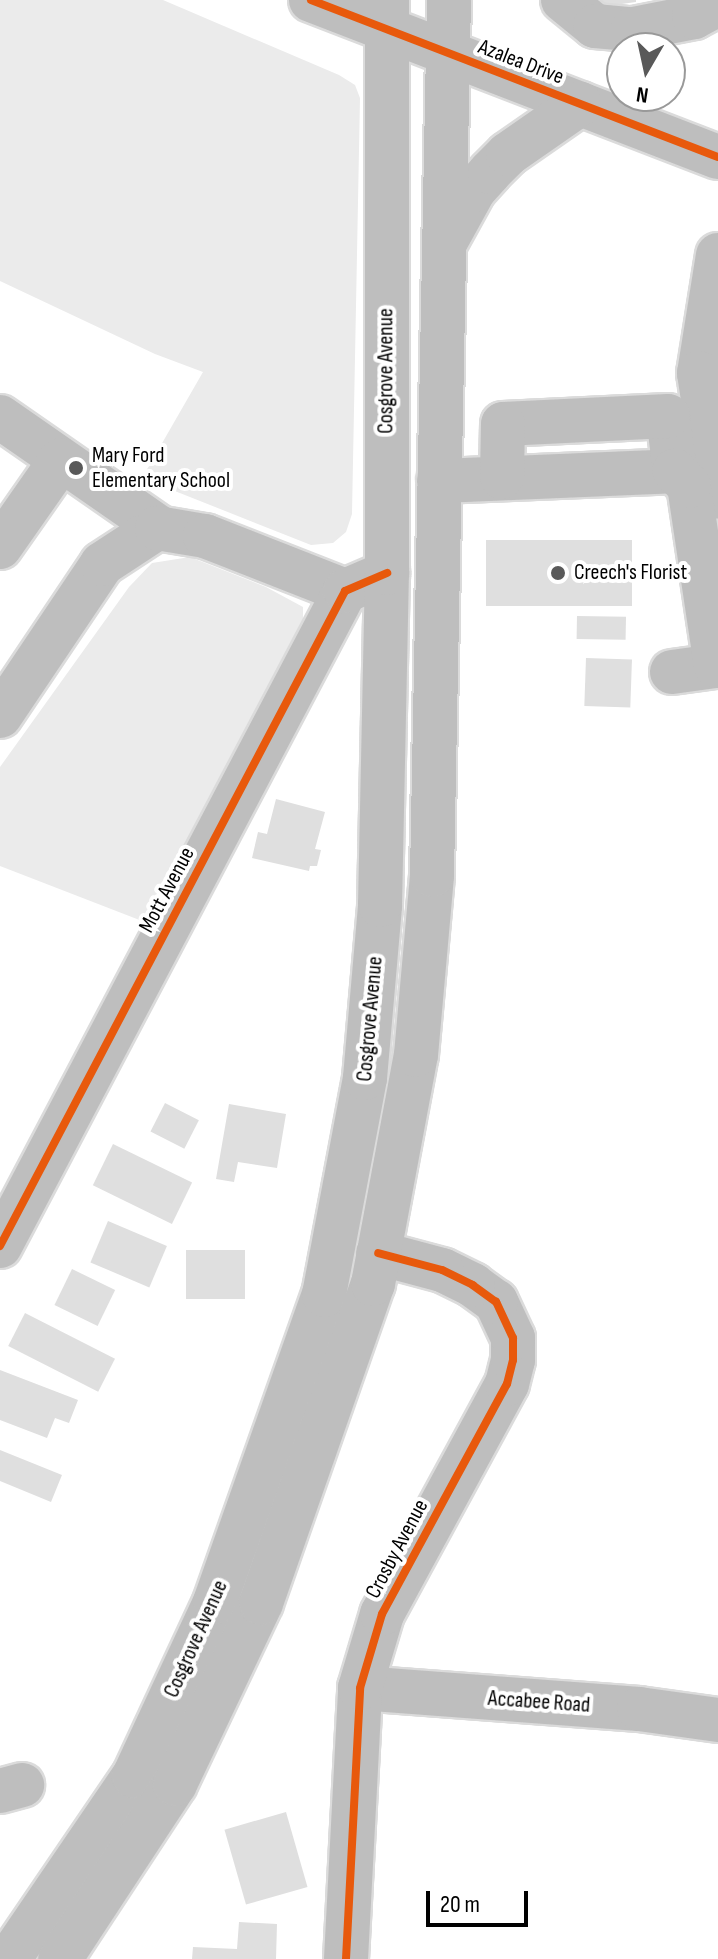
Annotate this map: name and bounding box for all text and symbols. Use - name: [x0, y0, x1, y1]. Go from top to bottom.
- north arrow: [606, 32, 686, 112]
- street label: Azalea Drive: [475, 34, 567, 90]
- text: N: [635, 80, 650, 108]
- street label: Cosgrove Avenue: [373, 308, 399, 434]
- place label: Mary Ford Elementary School: [92, 442, 230, 494]
- marker: Mary Ford Elementary School: [67, 459, 85, 477]
- place label: Creech's Florist: [574, 560, 687, 586]
- marker: Creech's Florist: [549, 564, 567, 582]
- street label: Mott Avenue: [134, 843, 200, 937]
- street label: Cosgrove Avenue: [351, 955, 389, 1083]
- street label: Crosby Avenue: [360, 1495, 434, 1603]
- street label: Cosgrove Avenue: [158, 1576, 234, 1702]
- street label: Accabee Road: [487, 1685, 591, 1719]
- scale bar: [430, 1875, 532, 1925]
- text: 20 m: [440, 1890, 480, 1919]

